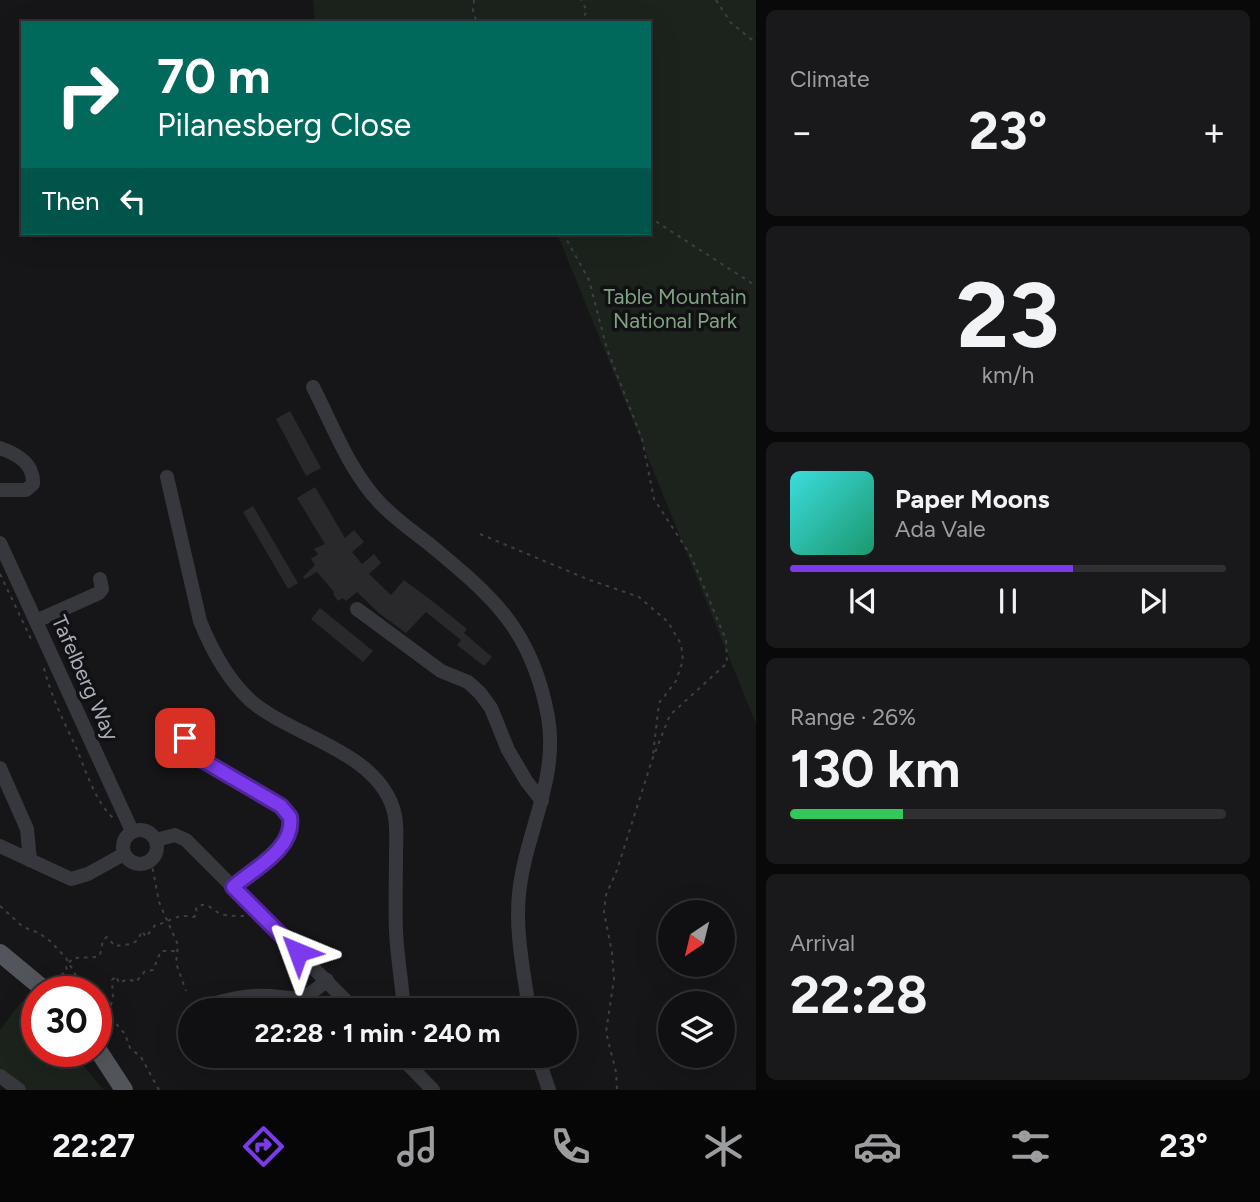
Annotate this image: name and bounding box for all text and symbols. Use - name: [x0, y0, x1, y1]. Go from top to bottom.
- text: 70 m: [157, 46, 270, 105]
- icon: right: [42, 49, 133, 140]
- text: Climate: [790, 65, 869, 93]
- text: 23°: [969, 100, 1047, 162]
- text: Pilanesberg Close: [157, 106, 411, 144]
- text: −: [790, 109, 814, 155]
- text: +: [1202, 109, 1226, 155]
- icon: left: [114, 182, 152, 220]
- text: Then: [42, 185, 100, 217]
- text: 23: [956, 261, 1060, 370]
- park label: Table Mountain National Park: [603, 284, 747, 333]
- text: km/h: [982, 361, 1034, 389]
- text: Paper Moons: [895, 483, 1050, 515]
- text: Ada Vale: [895, 515, 986, 543]
- icon: previous: [844, 582, 882, 620]
- icon: pause: [989, 582, 1027, 620]
- icon: next: [1134, 582, 1172, 620]
- street label: Tafelberg Way: [47, 611, 124, 744]
- text: Range · 26%: [790, 703, 916, 731]
- pin: [155, 708, 215, 768]
- icon: arrive: [166, 719, 204, 757]
- text: 130 km: [790, 738, 960, 800]
- north arrow: [658, 900, 735, 976]
- map controls: [658, 900, 735, 1068]
- position arrow: [261, 915, 335, 989]
- text: Arrival: [790, 929, 855, 957]
- text: 22:28: [790, 964, 928, 1026]
- speed limit sign: 30: [21, 976, 112, 1067]
- button: layers: [658, 991, 735, 1068]
- text: 22:28 · 1 min · 240 m: [255, 1017, 500, 1049]
- icon: directions: [239, 1122, 288, 1171]
- icon: music: [393, 1122, 442, 1171]
- icon: phone: [546, 1122, 595, 1171]
- icon: climate: [699, 1122, 748, 1171]
- icon: car: [853, 1122, 902, 1171]
- icon: filters: [1006, 1122, 1055, 1171]
- text: 22:27: [52, 1127, 135, 1165]
- text: 23°: [1159, 1127, 1208, 1165]

